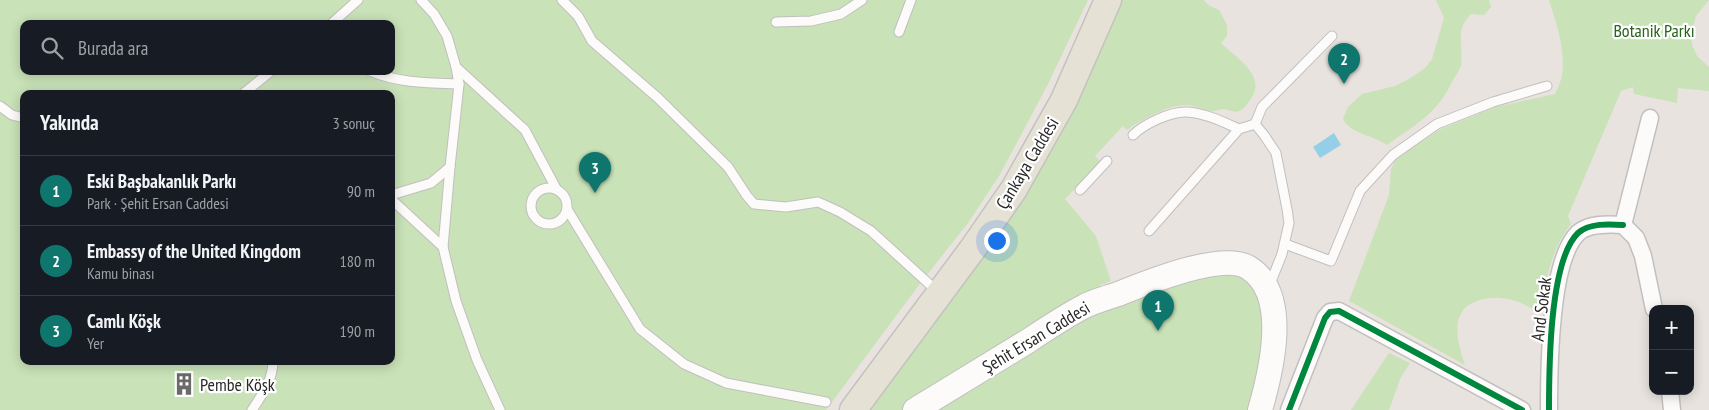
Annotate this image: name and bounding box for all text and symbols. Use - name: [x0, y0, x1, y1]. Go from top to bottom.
- park label: Botanik Parkı: [1613, 19, 1695, 42]
- search box: [20, 20, 395, 75]
- icon: search: [38, 34, 66, 62]
- text: Burada ara: [78, 36, 148, 60]
- pin: 2: [1328, 43, 1360, 84]
- text: Yakında: [40, 109, 99, 136]
- text: 3 sonuç: [332, 113, 375, 133]
- street label: Çankaya Caddesi: [991, 113, 1063, 213]
- pin: 3: [579, 152, 611, 193]
- text: Eski Başbakanlık Parkı: [87, 169, 236, 193]
- text: 1: [52, 181, 60, 201]
- text: 90 m: [347, 181, 375, 201]
- text: Park · Şehit Ersan Caddesi: [87, 193, 229, 213]
- your location: [984, 228, 1010, 254]
- text: Embassy of the United Kingdom: [87, 239, 301, 263]
- text: 2: [52, 251, 60, 271]
- text: 180 m: [340, 251, 375, 271]
- text: Kamu binası: [87, 263, 154, 283]
- street label: And Sokak: [1526, 275, 1556, 343]
- pin: 1: [1142, 290, 1174, 331]
- street label: Şehit Ersan Caddesi: [978, 296, 1094, 378]
- map controls: [1649, 305, 1694, 395]
- button: +: [1649, 305, 1694, 350]
- text: Camlı Köşk: [87, 309, 161, 333]
- text: 3: [52, 321, 60, 341]
- text: 190 m: [340, 321, 375, 341]
- text: Yer: [87, 333, 104, 353]
- button: −: [1649, 350, 1694, 395]
- building icon: Pembe Köşk: [171, 371, 197, 397]
- place label: Pembe Köşk: [200, 373, 275, 396]

